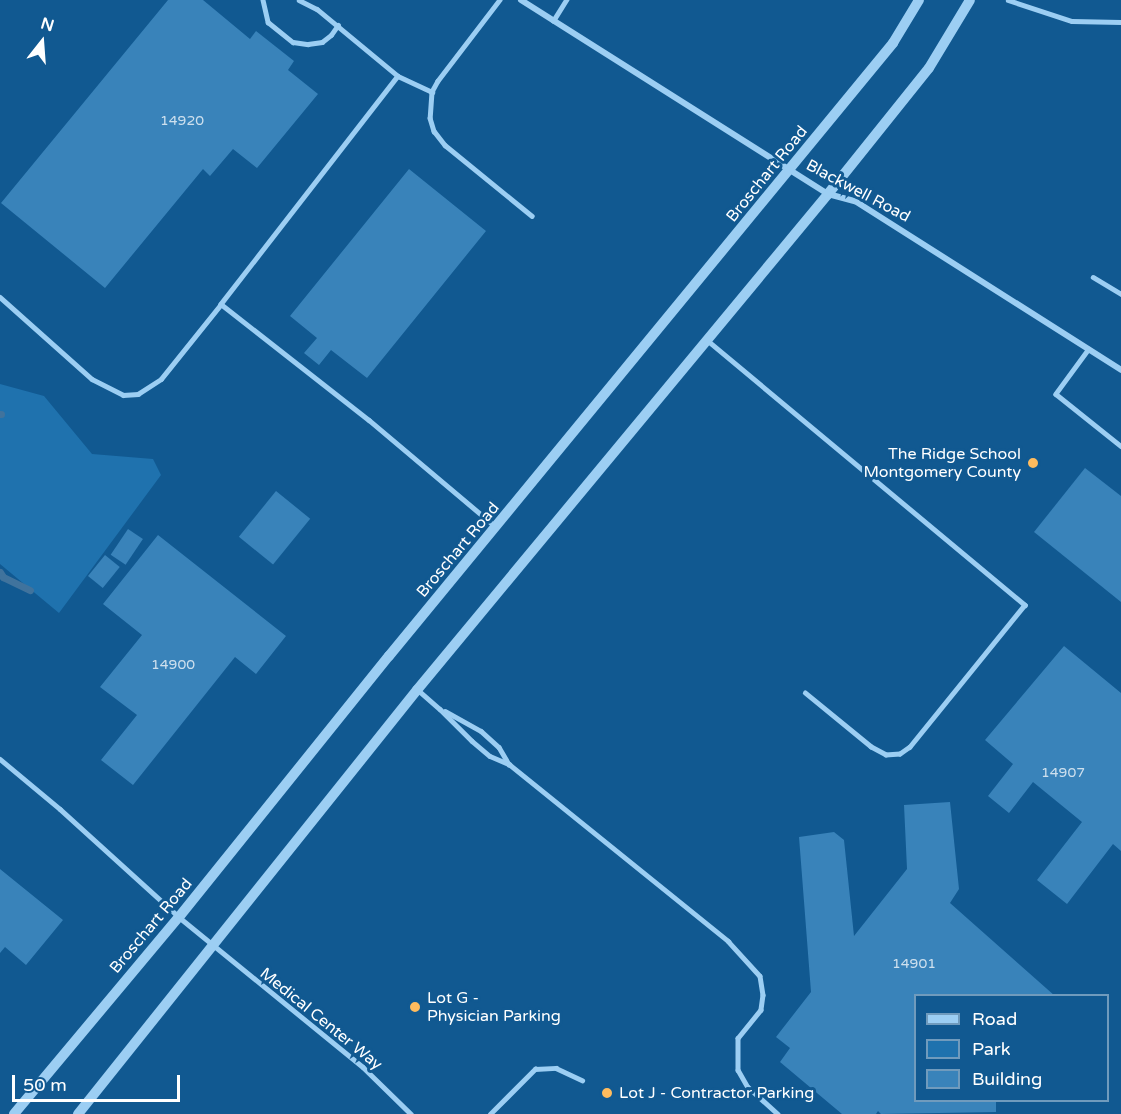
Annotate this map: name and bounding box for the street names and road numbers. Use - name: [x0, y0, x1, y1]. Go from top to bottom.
- street label: Broschart Road: [722, 122, 812, 226]
- street label: Blackwell Road: [803, 155, 913, 227]
- street label: Broschart Road: [413, 499, 503, 601]
- street label: Broschart Road: [106, 875, 196, 977]
- street label: Medical Center Way: [256, 964, 386, 1074]

